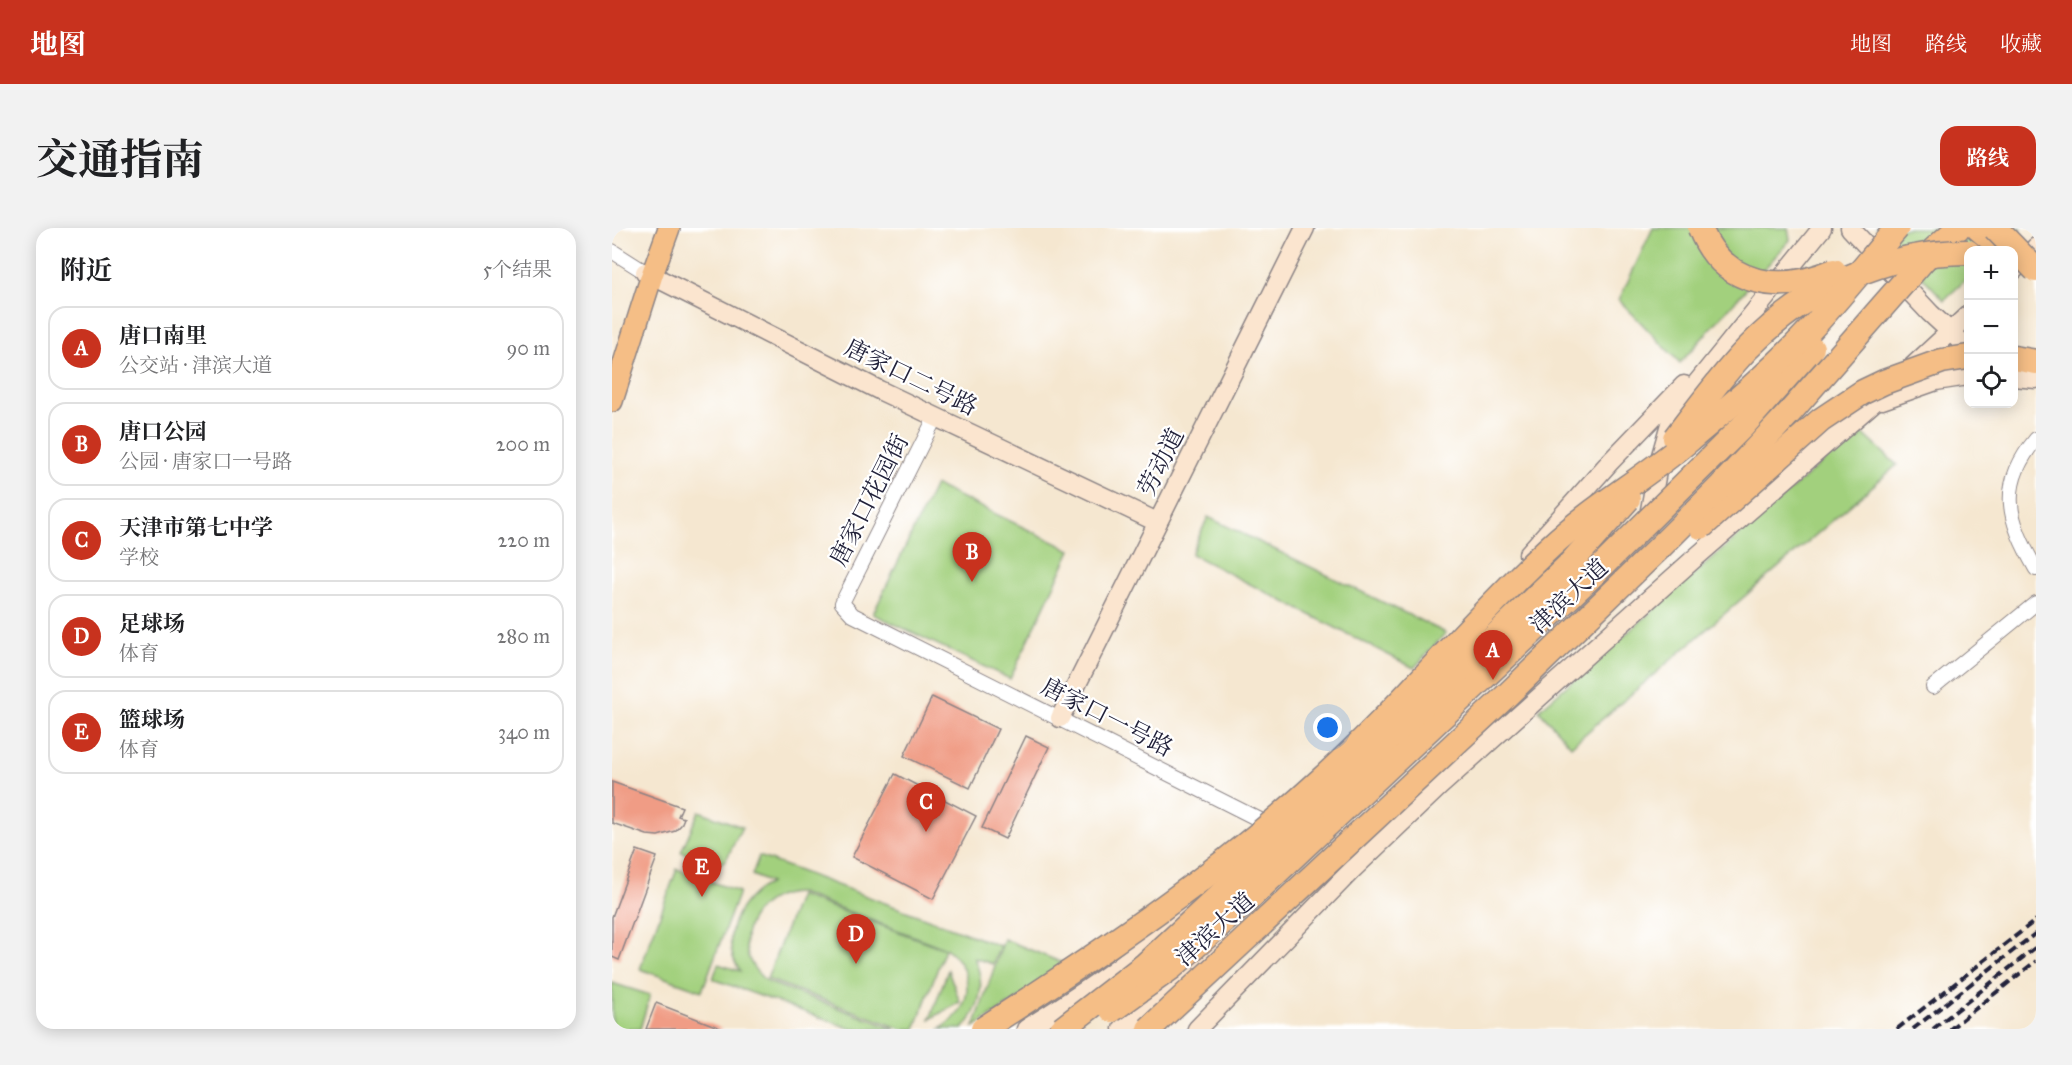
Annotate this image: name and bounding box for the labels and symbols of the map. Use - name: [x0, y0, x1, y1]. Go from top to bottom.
- street label: 唐家口二号路: [840, 332, 982, 422]
- street label: 劳动道: [1131, 423, 1191, 501]
- street label: 唐家口花园街: [823, 429, 915, 571]
- pin: B: [952, 532, 992, 582]
- street label: 津滨大道: [1524, 552, 1614, 640]
- pin: A: [1474, 630, 1512, 680]
- street label: 唐家口一号路: [1036, 671, 1178, 763]
- your location: [1313, 713, 1342, 742]
- pin: C: [906, 782, 946, 832]
- pin: E: [682, 848, 722, 897]
- street label: 津滨大道: [1169, 886, 1261, 972]
- pin: D: [836, 914, 876, 964]

